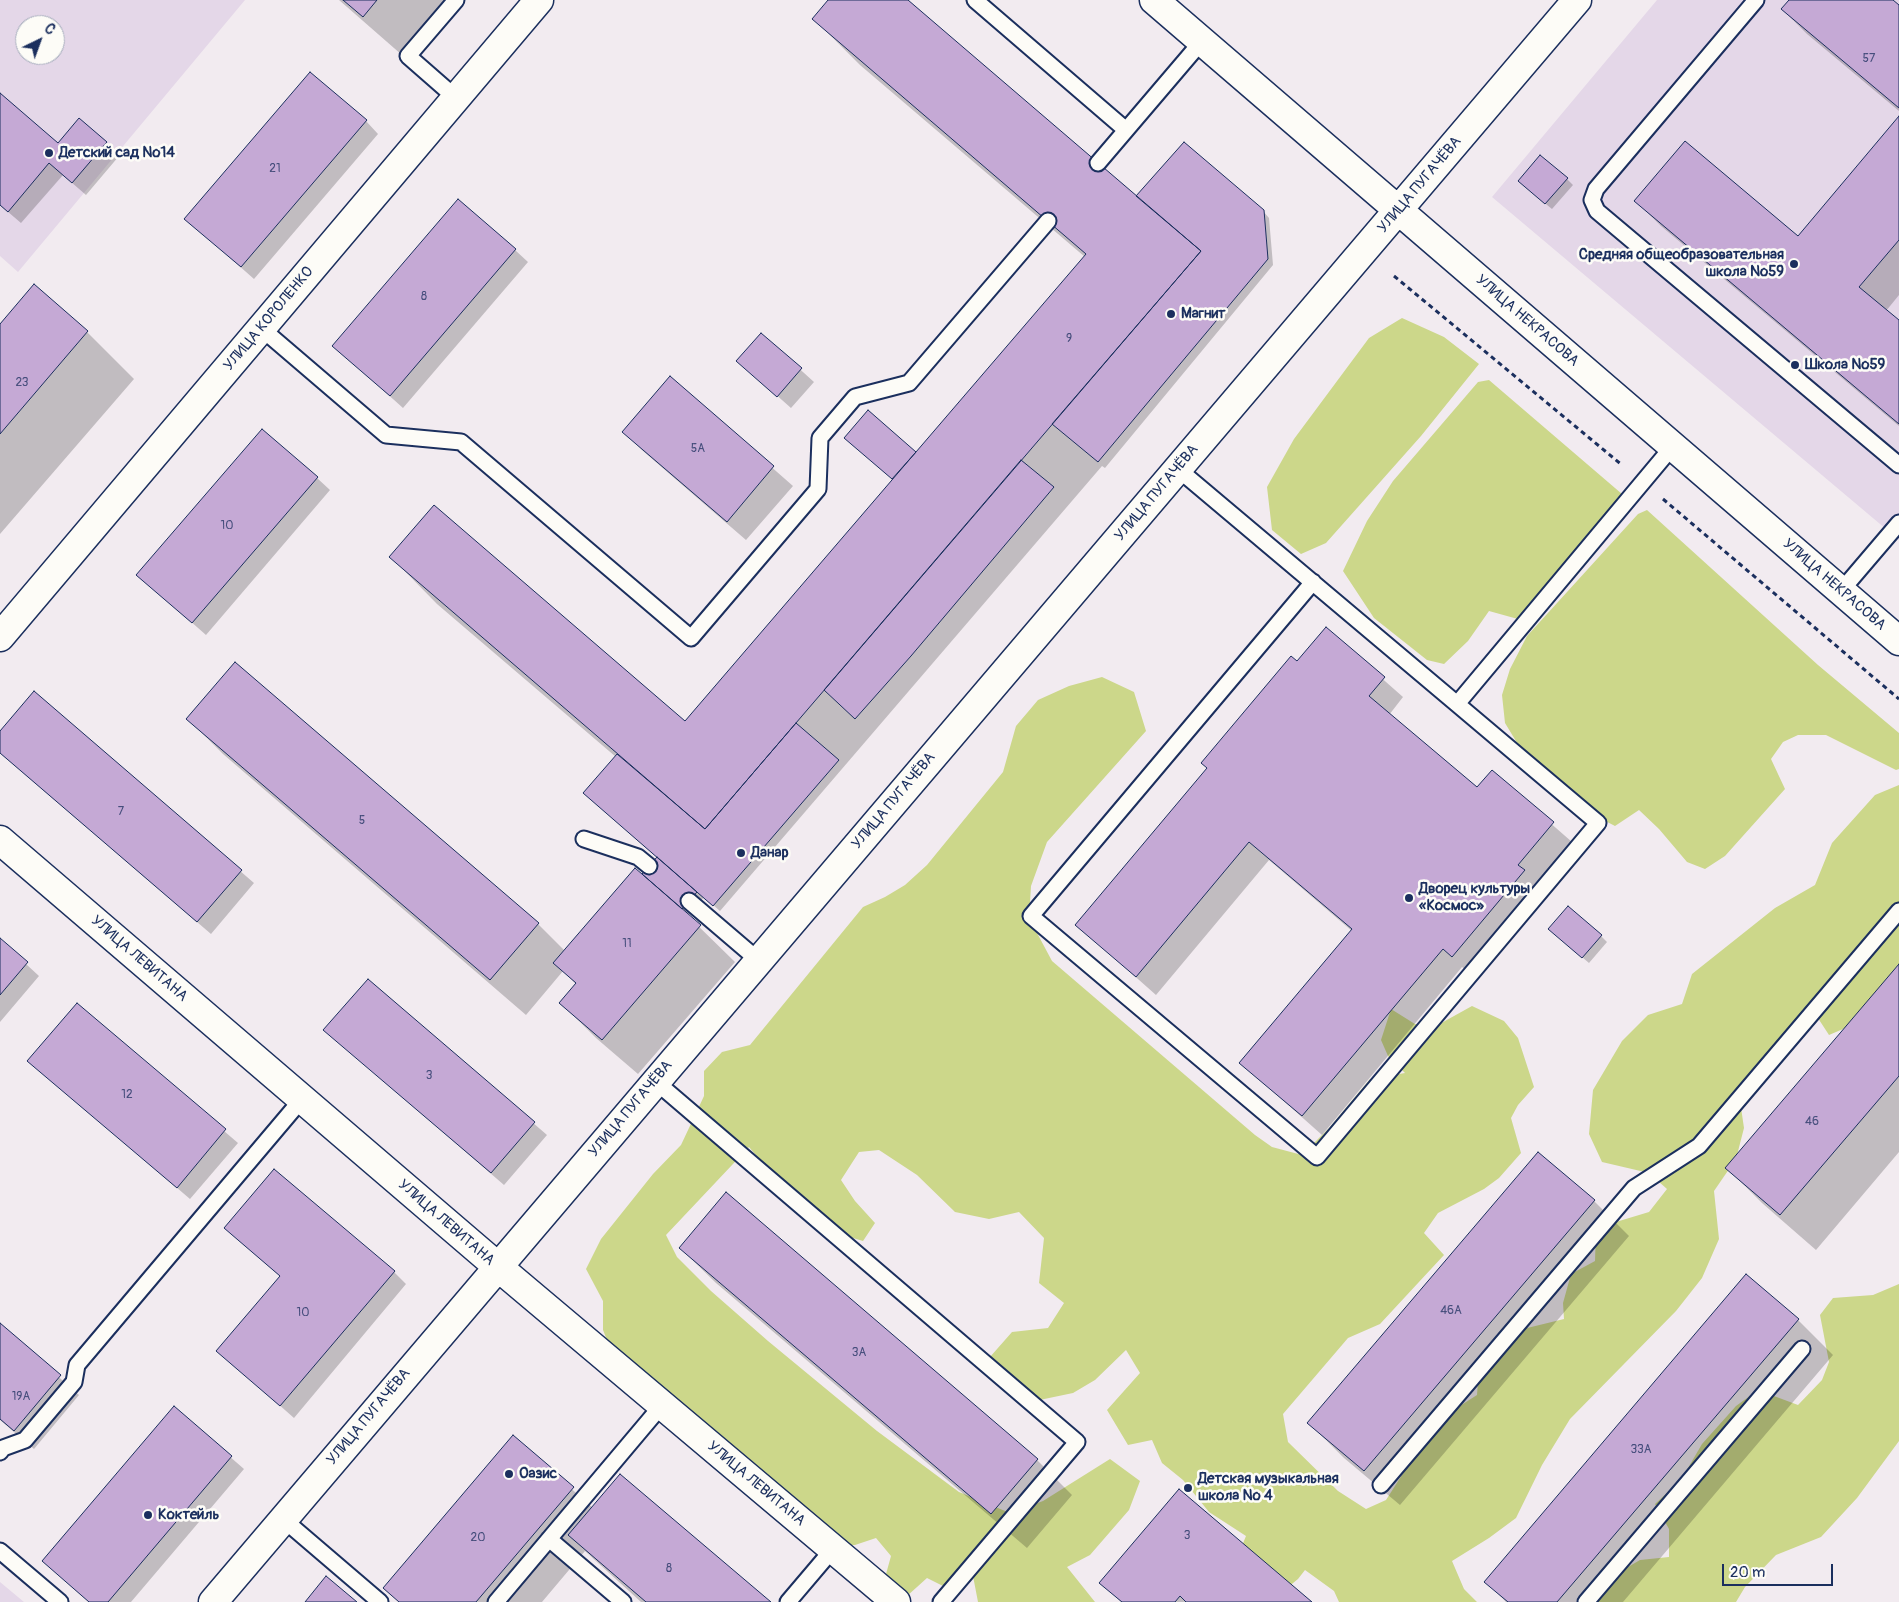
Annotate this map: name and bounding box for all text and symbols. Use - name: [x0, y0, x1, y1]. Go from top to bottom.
- north arrow: [15, 15, 65, 65]
- text: С: [41, 20, 59, 38]
- house number: 57: [1863, 52, 1875, 66]
- street label: УЛИЦА ПУГАЧЁВА: [1374, 133, 1466, 237]
- place label: Детский сад №14: [59, 144, 175, 162]
- marker: Детский сад №14: [43, 147, 55, 159]
- house number: 21: [269, 162, 281, 176]
- place label: Средняя общеобразовательная школа №59: [1579, 246, 1784, 281]
- marker: Средняя общеобразовательная школа №59: [1788, 258, 1800, 270]
- street label: УЛИЦА КОРОЛЕНКО: [220, 263, 318, 375]
- street label: УЛИЦА НЕКРАСОВА: [1472, 271, 1582, 371]
- house number: 8: [421, 290, 427, 304]
- place label: Магнит: [1181, 305, 1226, 323]
- marker: Магнит: [1165, 308, 1177, 320]
- house number: 9: [1066, 332, 1072, 346]
- place label: Школа №59: [1805, 356, 1885, 374]
- marker: Школа №59: [1789, 359, 1801, 371]
- house number: 23: [15, 376, 29, 390]
- street label: УЛИЦА ПУГАЧЁВА: [1111, 441, 1203, 545]
- house number: 5А: [691, 442, 705, 456]
- house number: 10: [221, 519, 233, 533]
- street label: УЛИЦА НЕКРАСОВА: [1779, 535, 1889, 635]
- street label: УЛИЦА ПУГАЧЁВА: [848, 749, 940, 853]
- house number: 7: [118, 805, 124, 819]
- house number: 5: [359, 814, 365, 828]
- place label: Данар: [751, 844, 789, 862]
- marker: Данар: [735, 847, 747, 859]
- place label: Дворец культуры «Космос»: [1419, 880, 1530, 915]
- marker: Дворец культуры «Космос»: [1403, 892, 1415, 904]
- street label: УЛИЦА ЛЕВИТАНА: [87, 912, 191, 1006]
- house number: 11: [622, 937, 632, 951]
- street label: УЛИЦА ПУГАЧЁВА: [585, 1057, 677, 1161]
- house number: 3: [426, 1069, 432, 1083]
- house number: 12: [121, 1088, 133, 1102]
- house number: 46: [1805, 1115, 1819, 1129]
- street label: УЛИЦА ЛЕВИТАНА: [394, 1176, 498, 1270]
- house number: 46А: [1440, 1304, 1462, 1318]
- house number: 10: [297, 1306, 309, 1320]
- house number: 3А: [852, 1346, 866, 1360]
- street label: УЛИЦА ПУГАЧЁВА: [323, 1365, 415, 1469]
- house number: 19А: [12, 1390, 30, 1404]
- street label: УЛИЦА ЛЕВИТАНА: [703, 1438, 809, 1530]
- house number: 33А: [1630, 1443, 1652, 1457]
- place label: Оазис: [519, 1465, 557, 1483]
- marker: Оазис: [503, 1468, 515, 1480]
- place label: Детская музыкальная школа № 4: [1198, 1470, 1339, 1505]
- marker: Детская музыкальная школа № 4: [1182, 1482, 1194, 1494]
- place label: Коктейль: [158, 1506, 219, 1524]
- marker: Коктейль: [142, 1509, 154, 1521]
- house number: 3: [1184, 1529, 1190, 1543]
- house number: 20: [471, 1531, 485, 1545]
- scale bar: [1724, 1554, 1835, 1586]
- house number: 8: [666, 1562, 672, 1576]
- text: 20 m: [1730, 1563, 1765, 1582]

